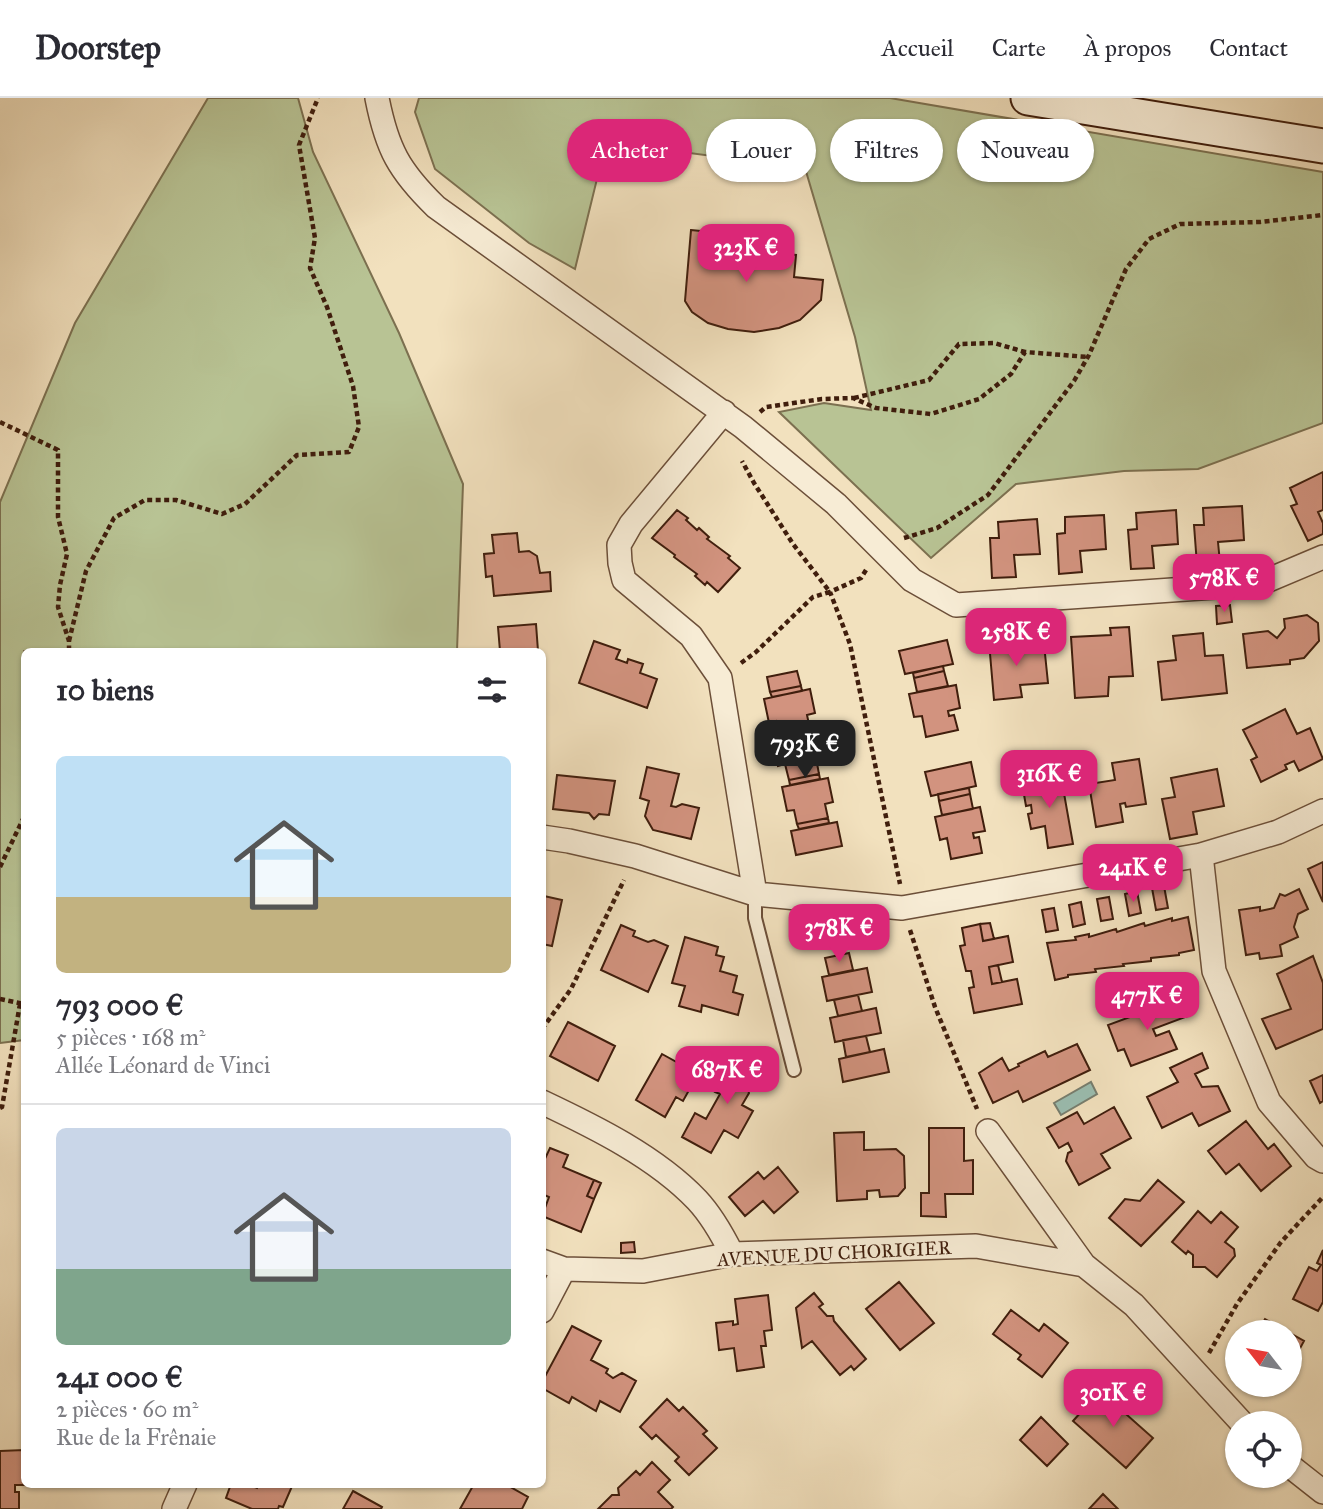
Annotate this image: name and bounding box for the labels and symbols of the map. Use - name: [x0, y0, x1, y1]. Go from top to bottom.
- pin: 323K €: [689, 225, 803, 284]
- pin: 578K €: [1167, 554, 1281, 614]
- pin: 258K €: [959, 608, 1073, 668]
- pin: 793K €: [748, 720, 862, 780]
- pin: 316K €: [992, 750, 1106, 810]
- pin: 241K €: [1076, 844, 1190, 904]
- pin: 378K €: [782, 904, 896, 964]
- pin: 477K €: [1090, 972, 1204, 1032]
- pin: 687K €: [670, 1046, 784, 1106]
- street label: AVENUE DU CHORIGIER: [715, 1236, 952, 1271]
- north arrow: [1225, 1320, 1302, 1396]
- pin: 301K €: [1056, 1370, 1170, 1429]

